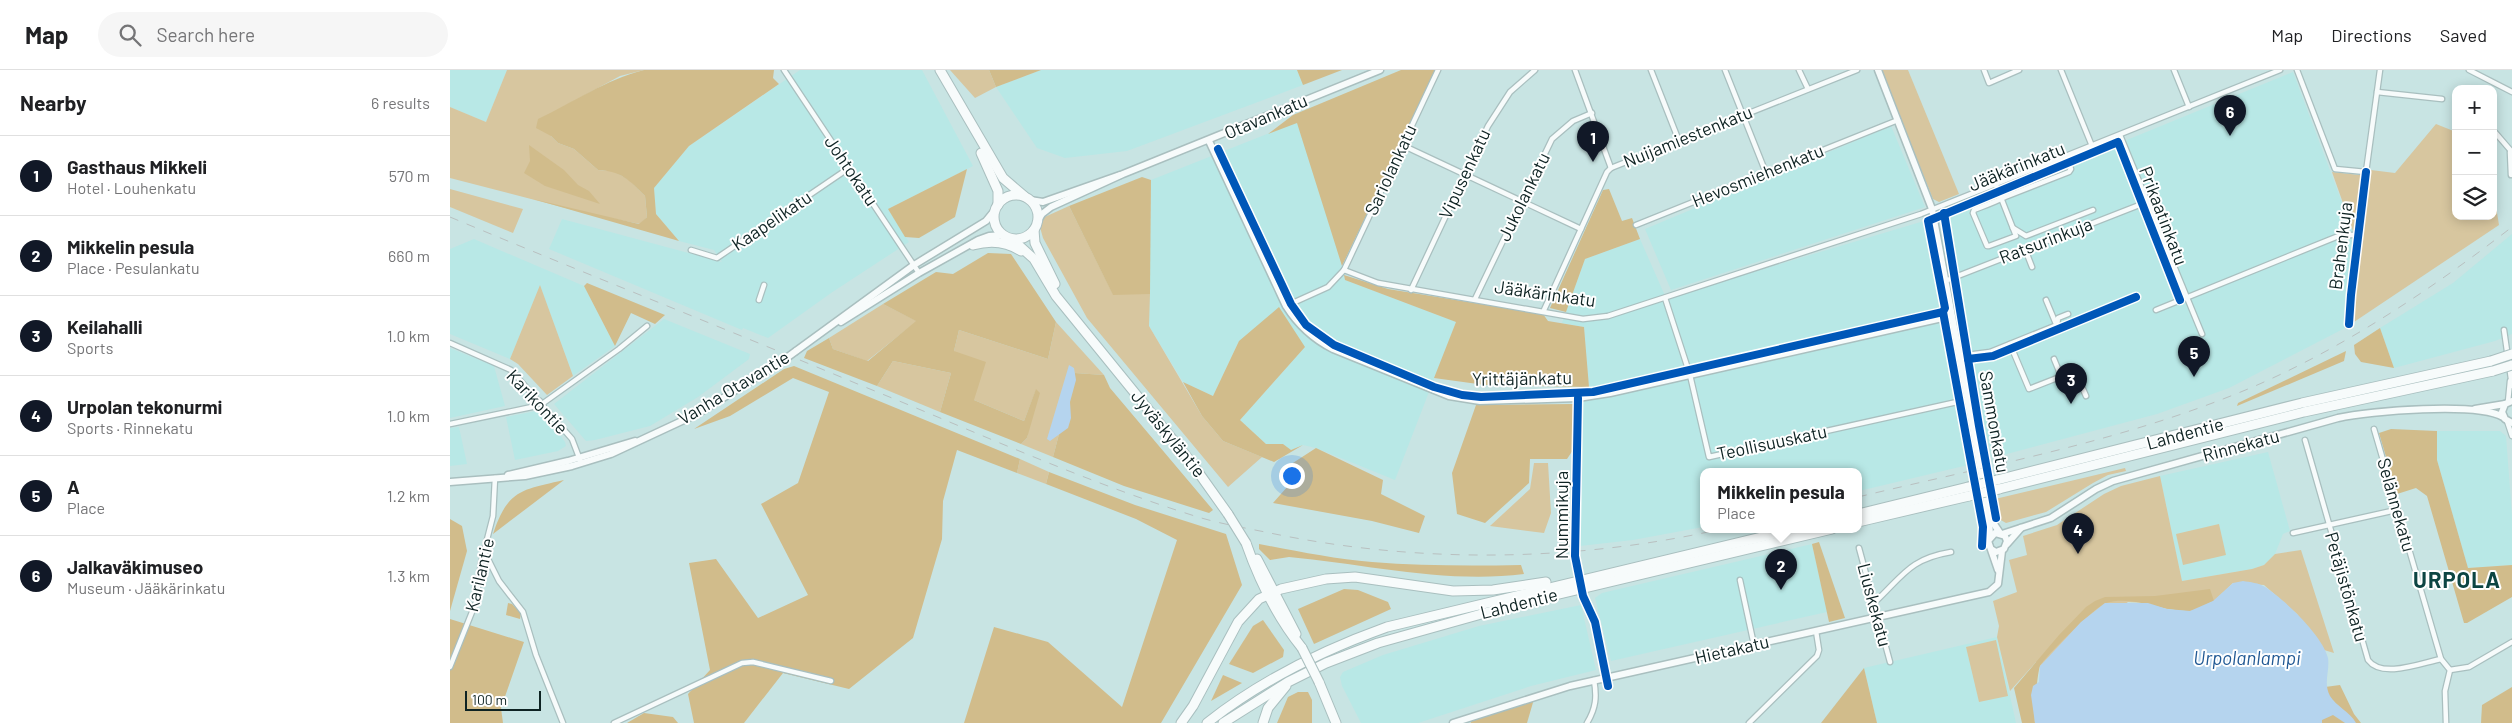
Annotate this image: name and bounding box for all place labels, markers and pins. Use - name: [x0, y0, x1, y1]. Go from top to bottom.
- pin: 6: [2214, 95, 2246, 136]
- pin: 1: [1577, 121, 1609, 162]
- pin: 5: [2178, 336, 2210, 377]
- pin: 3: [2055, 363, 2087, 404]
- pin: 4: [2062, 513, 2094, 554]
- pin: 2: [1765, 549, 1797, 590]

